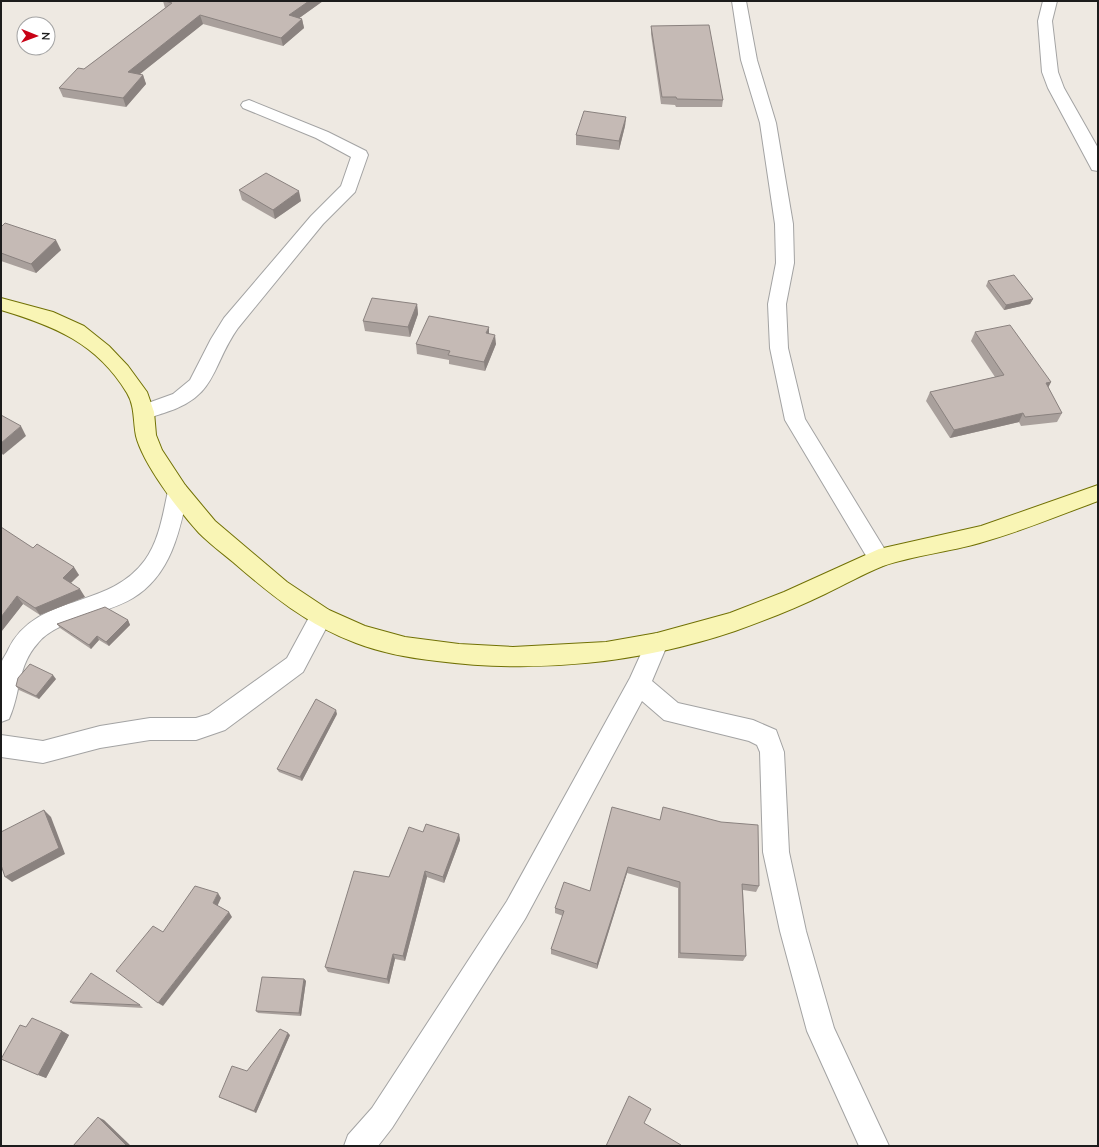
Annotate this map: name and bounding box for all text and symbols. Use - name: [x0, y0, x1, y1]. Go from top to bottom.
- north arrow: [16, 16, 56, 56]
- text: N: [38, 32, 53, 40]

